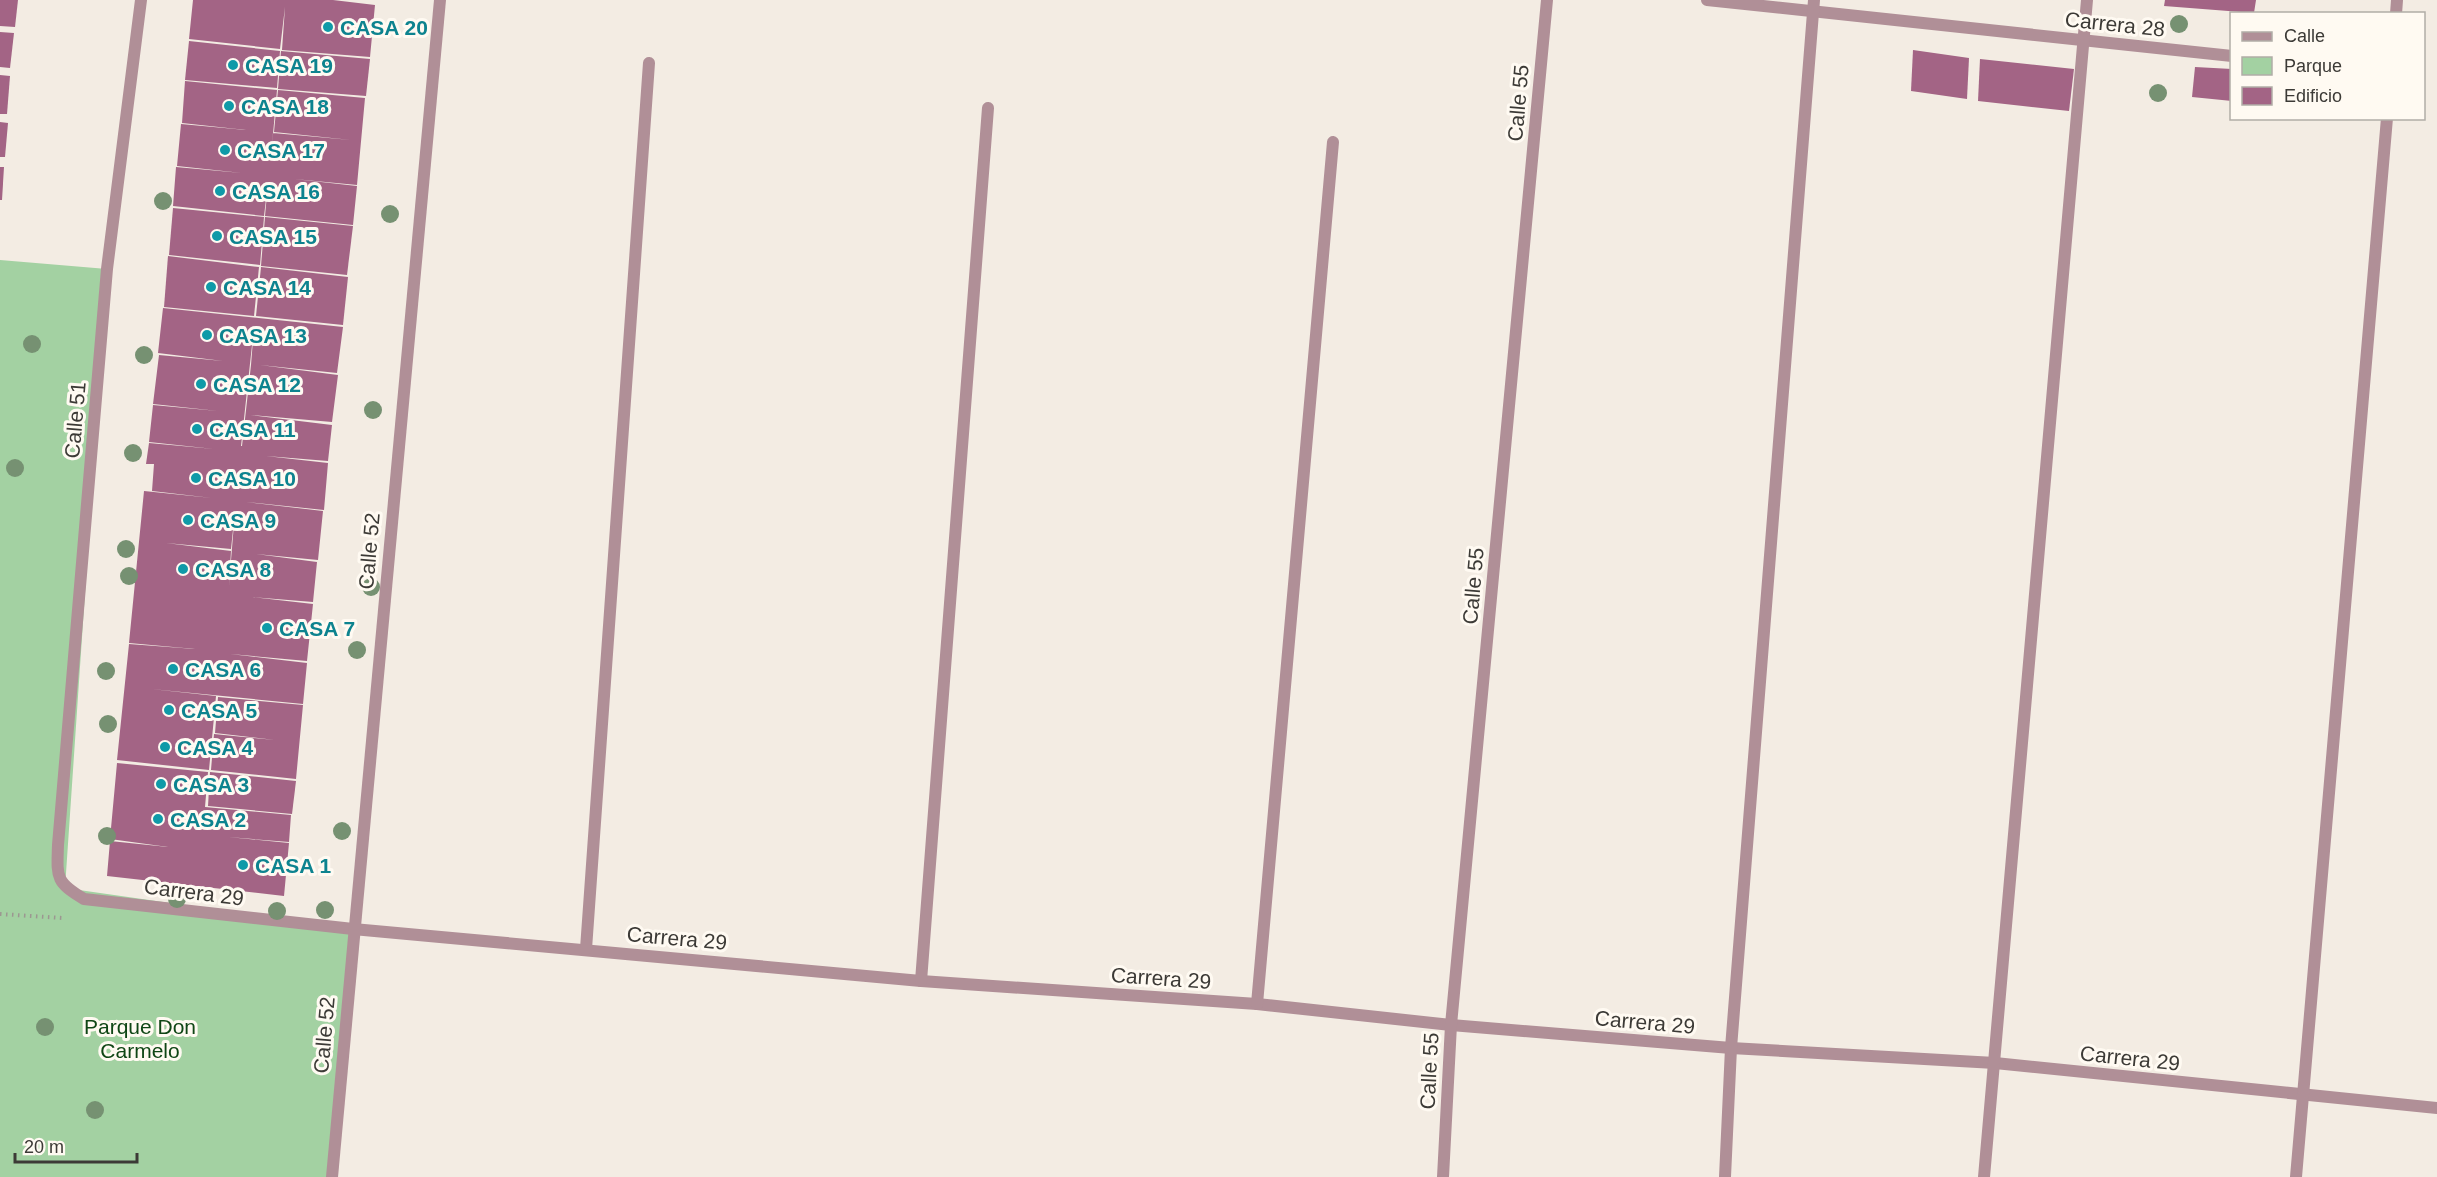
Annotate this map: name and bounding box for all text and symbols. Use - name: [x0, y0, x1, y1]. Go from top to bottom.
- street label: Carrera 28: [2064, 7, 2166, 41]
- legend: [2230, 12, 2425, 120]
- place label: CASA 20: [340, 16, 428, 39]
- marker: CASA 20: [321, 20, 335, 34]
- text: Calle: [2284, 26, 2325, 46]
- place label: CASA 19: [245, 54, 333, 77]
- text: Parque: [2284, 56, 2342, 76]
- marker: CASA 19: [226, 58, 240, 72]
- street label: Calle 55: [1503, 64, 1533, 142]
- text: Edificio: [2284, 86, 2342, 106]
- place label: CASA 18: [241, 95, 329, 118]
- marker: CASA 18: [222, 99, 236, 113]
- place label: CASA 17: [237, 139, 325, 162]
- marker: CASA 17: [218, 143, 232, 157]
- place label: CASA 16: [232, 180, 320, 203]
- marker: CASA 16: [213, 184, 227, 198]
- place label: CASA 15: [229, 225, 317, 248]
- marker: CASA 15: [210, 229, 224, 243]
- place label: CASA 14: [223, 276, 311, 299]
- marker: CASA 14: [204, 280, 218, 294]
- place label: CASA 13: [219, 324, 307, 347]
- marker: CASA 13: [200, 328, 214, 342]
- place label: CASA 12: [213, 373, 301, 396]
- marker: CASA 12: [194, 377, 208, 391]
- street label: Calle 51: [60, 381, 90, 459]
- place label: CASA 11: [209, 418, 296, 441]
- marker: CASA 11: [190, 422, 204, 436]
- place label: CASA 10: [208, 467, 296, 490]
- marker: CASA 10: [189, 471, 203, 485]
- place label: CASA 9: [200, 509, 276, 532]
- street label: Calle 52: [354, 512, 384, 590]
- marker: CASA 9: [181, 513, 195, 527]
- street label: Calle 55: [1458, 547, 1488, 625]
- place label: CASA 8: [195, 558, 272, 581]
- marker: CASA 8: [176, 562, 190, 576]
- place label: CASA 7: [279, 617, 355, 640]
- marker: CASA 7: [260, 621, 274, 635]
- place label: CASA 6: [185, 658, 261, 681]
- marker: CASA 6: [166, 662, 180, 676]
- place label: CASA 5: [181, 699, 258, 722]
- marker: CASA 5: [162, 703, 176, 717]
- place label: CASA 4: [177, 736, 254, 759]
- marker: CASA 4: [158, 740, 172, 754]
- place label: CASA 3: [173, 773, 249, 796]
- marker: CASA 3: [154, 777, 168, 791]
- place label: CASA 2: [170, 808, 246, 831]
- marker: CASA 2: [151, 812, 165, 826]
- place label: CASA 1: [255, 854, 332, 877]
- marker: CASA 1: [236, 858, 250, 872]
- street label: Carrera 29: [143, 874, 245, 910]
- street label: Carrera 29: [626, 922, 728, 954]
- street label: Carrera 29: [1110, 963, 1212, 993]
- street label: Calle 52: [309, 996, 339, 1074]
- street label: Carrera 29: [1594, 1006, 1696, 1038]
- park label: Parque Don Carmelo: [84, 1015, 196, 1062]
- street label: Calle 55: [1415, 1032, 1443, 1110]
- street label: Carrera 29: [2079, 1041, 2181, 1075]
- scale bar: [15, 1126, 136, 1164]
- text: 20 m: [24, 1137, 64, 1157]

